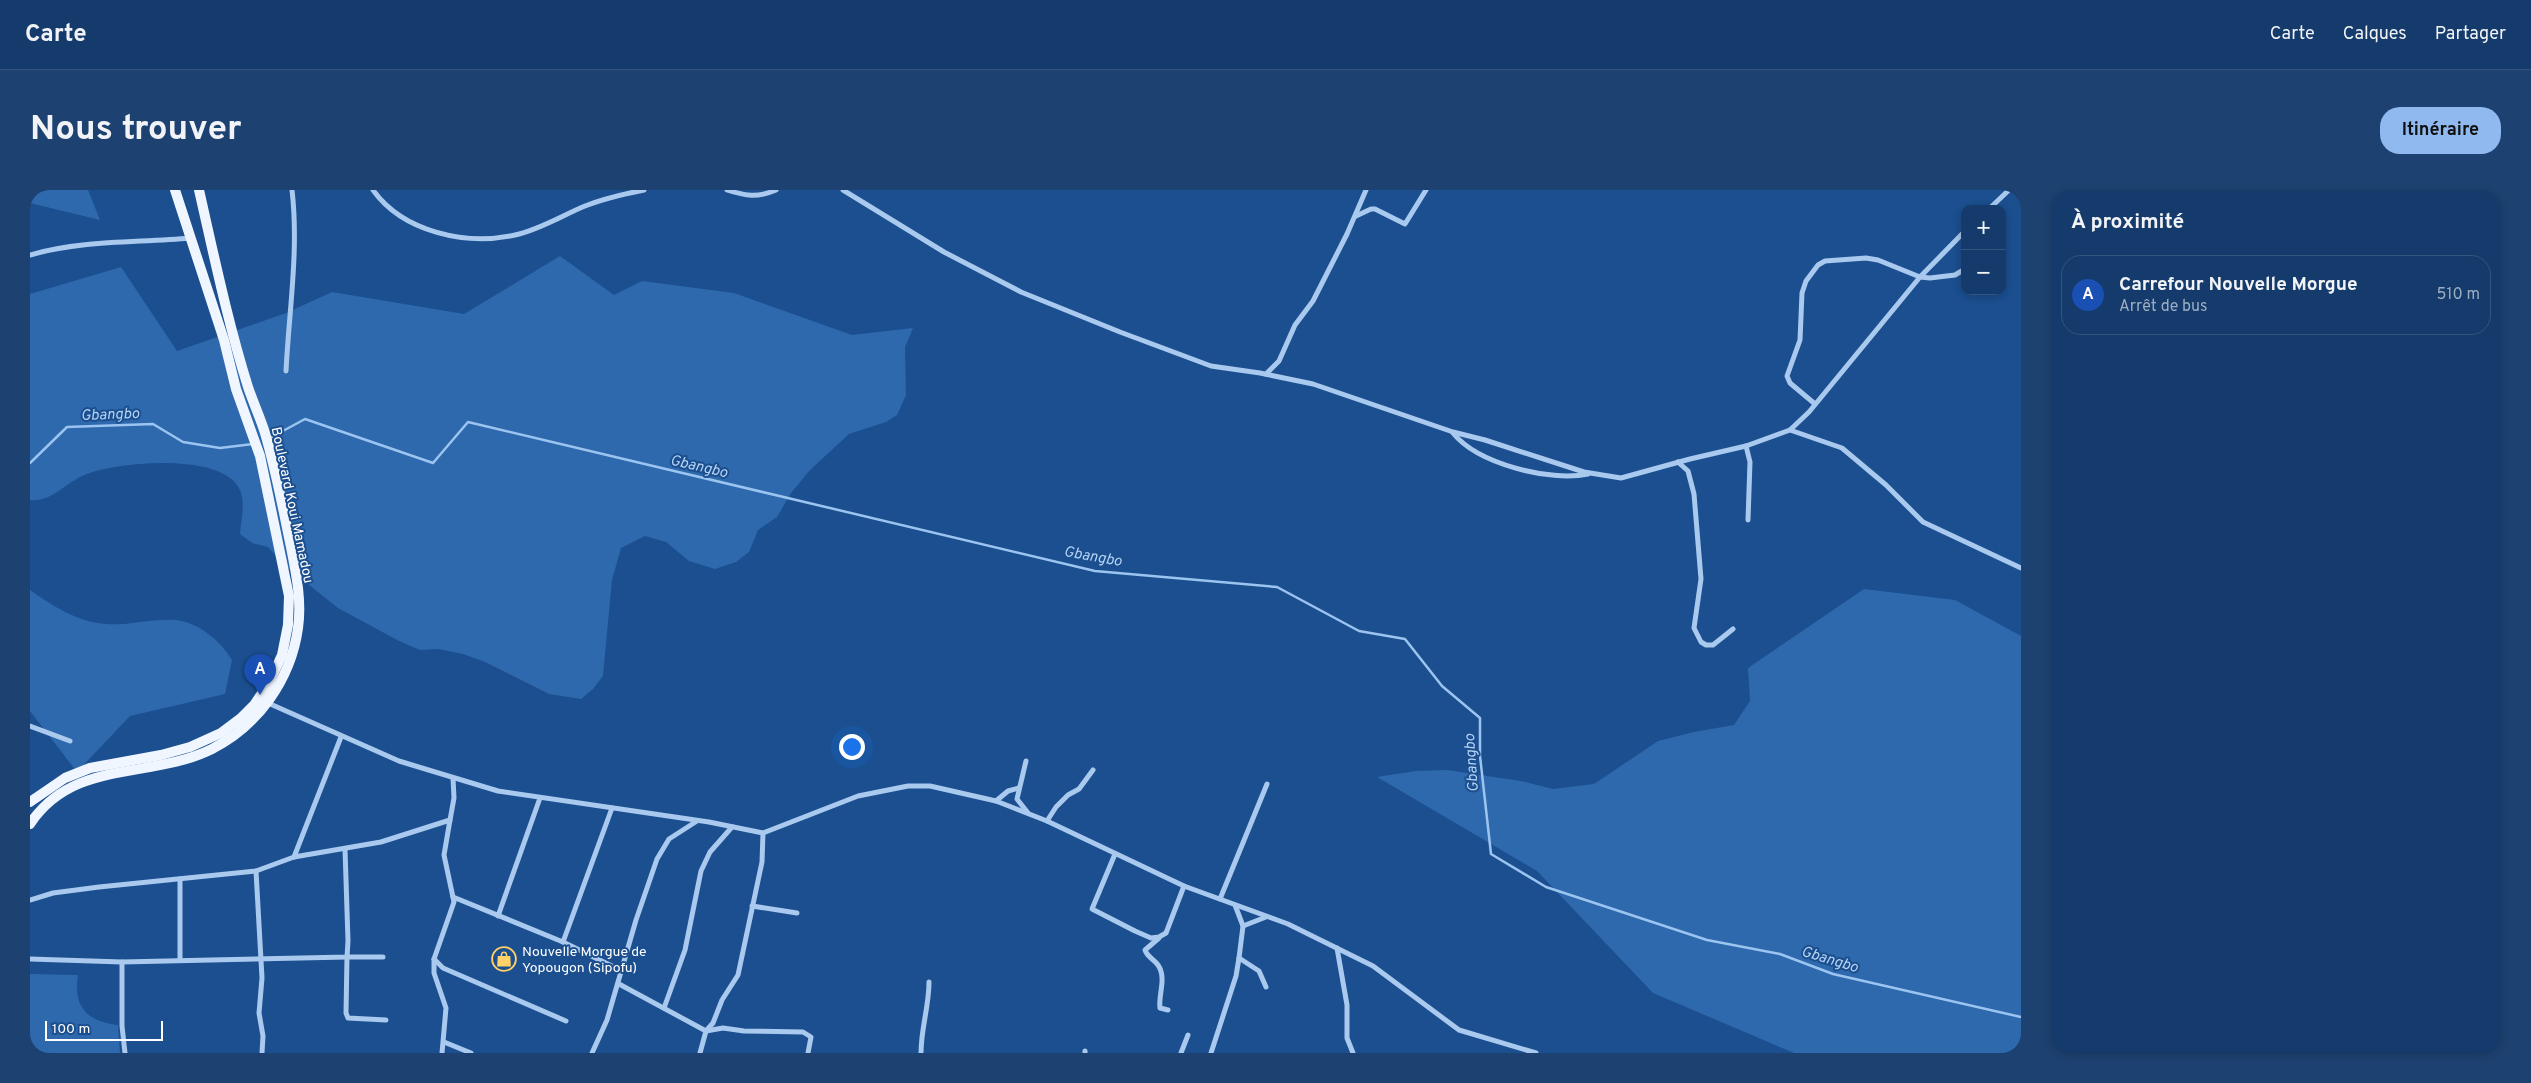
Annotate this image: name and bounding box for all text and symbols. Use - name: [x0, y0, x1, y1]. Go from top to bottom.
- text: Carte: [25, 20, 87, 50]
- text: Carte: [2270, 23, 2315, 46]
- text: Calques: [2343, 23, 2407, 46]
- text: Partager: [2435, 23, 2506, 46]
- button: Itinéraire: [2380, 107, 2501, 154]
- text: Nous trouver: [30, 108, 242, 152]
- map controls: [1961, 205, 2006, 295]
- button: +: [1961, 205, 2006, 250]
- text: À proximité: [2071, 209, 2184, 236]
- button: −: [1961, 250, 2006, 295]
- text: Carrefour Nouvelle Morgue: [2119, 273, 2357, 297]
- text: A: [2082, 285, 2094, 305]
- text: 510 m: [2437, 285, 2480, 305]
- text: Arrêt de bus: [2119, 297, 2208, 317]
- water label: Gbangbo: [81, 405, 140, 426]
- street label: Boulevard Koui Mamadou: [267, 426, 316, 585]
- water label: Gbangbo: [668, 452, 729, 483]
- water label: Gbangbo: [1062, 543, 1123, 572]
- pin: A: [244, 654, 276, 695]
- water label: Gbangbo: [1461, 733, 1484, 793]
- your location: [839, 734, 865, 760]
- water label: Gbangbo: [1799, 943, 1860, 978]
- place label: Nouvelle Morgue de Yopougon (Sipofu): [522, 944, 647, 977]
- shop icon: Nouvelle Morgue de Yopougon (Sipofu): [491, 946, 517, 972]
- scale bar: [45, 1018, 162, 1041]
- text: 100 m: [52, 1021, 90, 1038]

